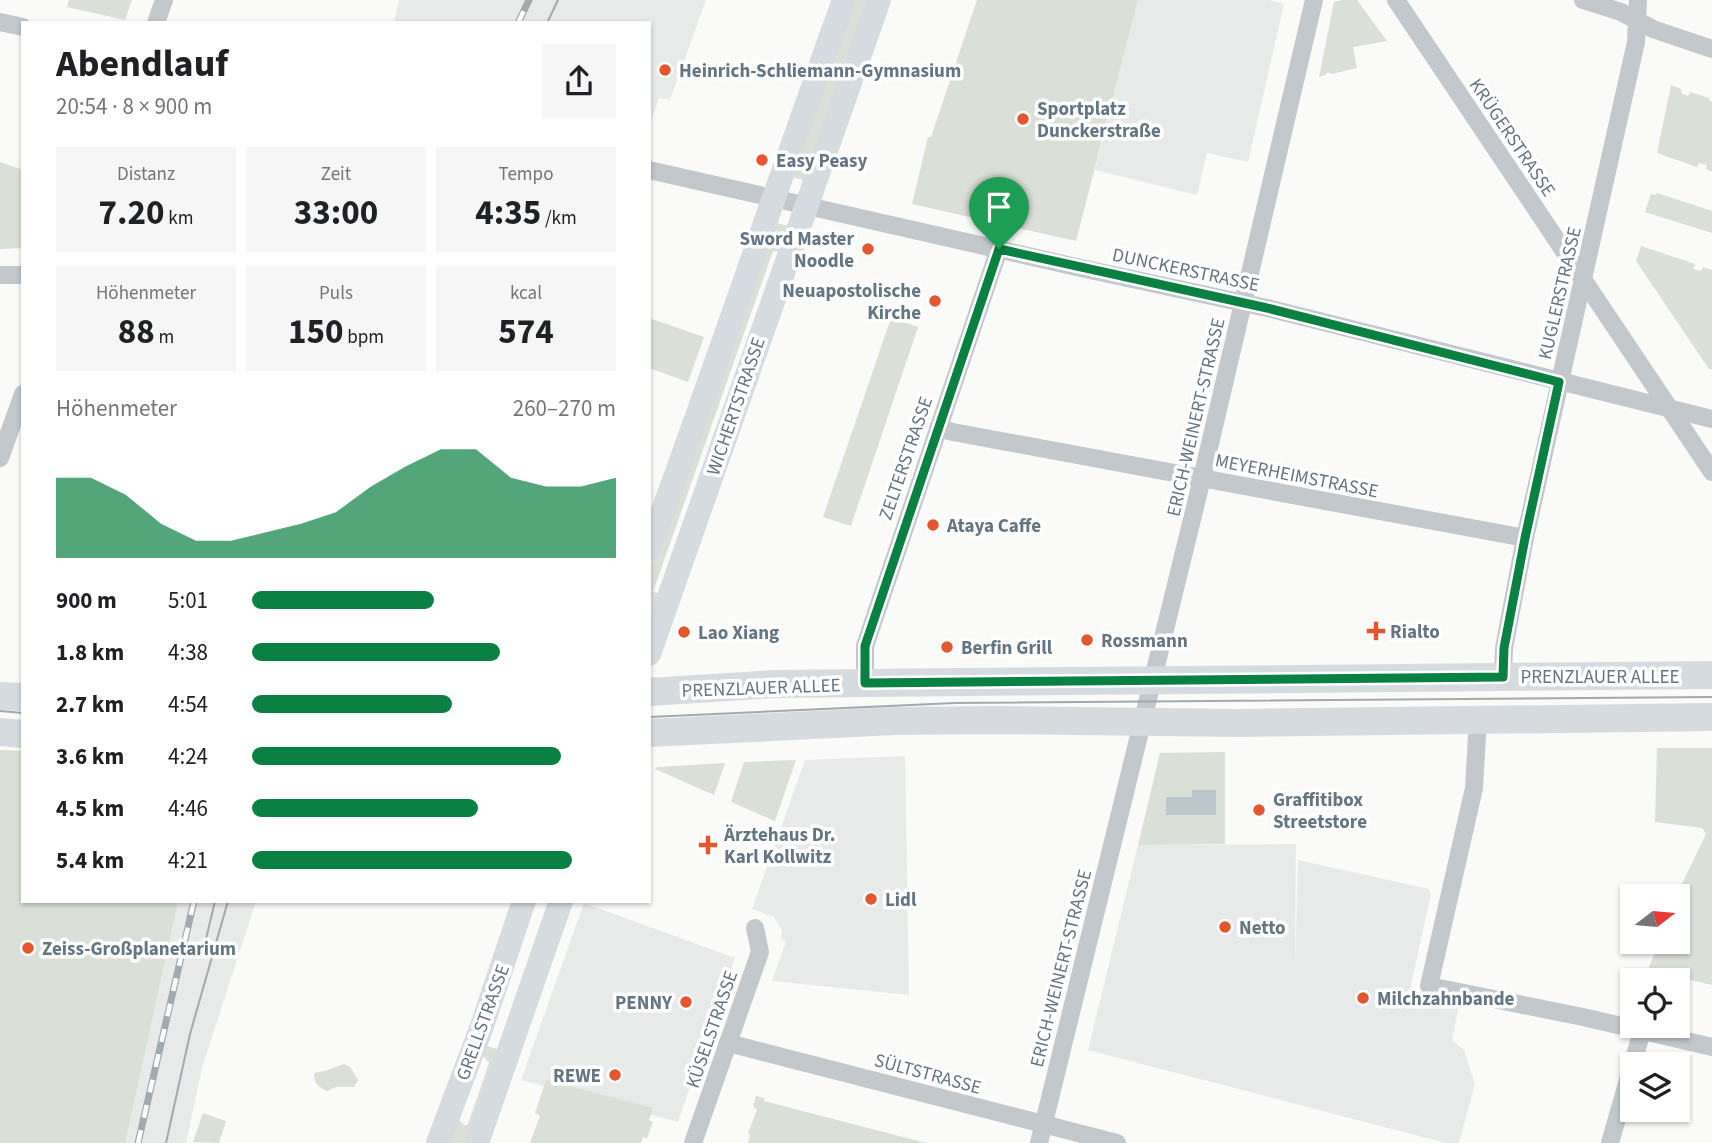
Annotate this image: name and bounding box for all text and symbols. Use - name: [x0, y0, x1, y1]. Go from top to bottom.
- text: Abendlauf: [56, 37, 228, 91]
- button: share: [542, 44, 616, 118]
- place label: Heinrich-Schliemann-Gymnasium: [679, 58, 961, 85]
- marker: Heinrich-Schliemann-Gymnasium: [657, 62, 673, 78]
- street label: KRÜGERSTRASSE: [1462, 73, 1561, 202]
- text: 20:54 · 8 × 900 m: [56, 90, 212, 123]
- place label: Sportplatz Dunckerstraße: [1037, 96, 1161, 145]
- marker: Sportplatz Dunckerstraße: [1015, 111, 1031, 127]
- place label: Easy Peasy: [776, 148, 868, 175]
- marker: Easy Peasy: [754, 152, 770, 168]
- text: Distanz: [117, 161, 175, 188]
- text: Zeit: [321, 161, 351, 188]
- text: Tempo: [499, 161, 553, 188]
- pin: [969, 177, 1029, 249]
- text: 7.20: [99, 188, 164, 238]
- text: 33:00: [294, 188, 378, 238]
- text: 4:35: [475, 188, 541, 238]
- icon: arrive: [980, 188, 1018, 226]
- text: km: [164, 205, 193, 232]
- text: /km: [541, 205, 577, 232]
- street label: KUGLERSTRASSE: [1532, 224, 1589, 362]
- place label: Sword Master Noodle: [739, 226, 854, 275]
- marker: Sword Master Noodle: [860, 241, 876, 257]
- street label: DUNCKERSTRASSE: [1110, 242, 1262, 299]
- place label: Neuapostolische Kirche: [782, 278, 921, 327]
- text: Höhenmeter: [96, 280, 196, 307]
- text: Puls: [319, 280, 353, 307]
- text: kcal: [510, 280, 542, 307]
- marker: Neuapostolische Kirche: [927, 293, 943, 309]
- text: 88: [118, 307, 155, 357]
- text: 150: [288, 307, 343, 357]
- text: 574: [498, 307, 554, 357]
- street label: ERICH-WEINERT-STRASSE: [1160, 315, 1232, 519]
- text: m: [155, 324, 174, 351]
- text: bpm: [343, 324, 384, 351]
- street label: WICHERTSTRASSE: [700, 334, 773, 479]
- text: Höhenmeter: [56, 392, 177, 425]
- text: 260–270 m: [513, 392, 616, 425]
- street label: ZELTERSTRASSE: [873, 393, 940, 524]
- street label: MEYERHEIMSTRASSE: [1213, 447, 1381, 506]
- place label: Ataya Caffe: [946, 513, 1041, 540]
- marker: Ataya Caffe: [925, 517, 941, 533]
- text: 900 m: [56, 584, 117, 617]
- text: 5:01: [168, 584, 208, 617]
- place label: Rialto: [1390, 619, 1440, 646]
- place label: Lao Xiang: [698, 620, 779, 647]
- marker: Rialto: [1368, 623, 1384, 639]
- marker: Lao Xiang: [676, 624, 692, 640]
- place label: Rossmann: [1101, 628, 1188, 655]
- marker: Rossmann: [1079, 632, 1095, 648]
- place label: Berfin Grill: [961, 635, 1053, 662]
- text: 1.8 km: [56, 636, 124, 669]
- text: 4:38: [168, 636, 208, 669]
- marker: Berfin Grill: [939, 639, 955, 655]
- street label: PRENZLAUER ALLEE: [1520, 664, 1680, 691]
- street label: PRENZLAUER ALLEE: [681, 672, 841, 705]
- text: 2.7 km: [56, 688, 124, 721]
- text: 4:54: [168, 688, 208, 721]
- text: 3.6 km: [56, 740, 124, 773]
- text: 4:24: [168, 740, 208, 773]
- place label: Graffitibox Streetstore: [1273, 787, 1367, 836]
- text: 4.5 km: [56, 792, 124, 825]
- text: 4:46: [168, 792, 208, 825]
- marker: Graffitibox Streetstore: [1251, 802, 1267, 818]
- place label: Ärztehaus Dr. Karl Kollwitz: [723, 822, 835, 871]
- marker: Ärztehaus Dr. Karl Kollwitz: [698, 835, 718, 855]
- text: 5.4 km: [56, 844, 124, 877]
- text: 4:21: [168, 844, 208, 877]
- street label: ERICH-WEINERT-STRASSE: [1024, 867, 1099, 1070]
- north arrow: [1620, 884, 1690, 954]
- map controls: [1620, 884, 1690, 1122]
- place label: Lidl: [885, 887, 917, 914]
- marker: Lidl: [863, 891, 879, 907]
- place label: Netto: [1239, 915, 1286, 942]
- marker: Netto: [1217, 919, 1233, 935]
- place label: Zeiss-Großplanetarium: [42, 936, 236, 963]
- marker: Zeiss-Großplanetarium: [20, 940, 36, 956]
- street label: GRELLSTRASSE: [450, 961, 517, 1084]
- street label: KÜSELSTRASSE: [680, 967, 745, 1092]
- button: locate: [1620, 968, 1690, 1038]
- place label: Milchzahnbande: [1377, 986, 1515, 1013]
- place label: PENNY: [615, 990, 673, 1017]
- marker: Milchzahnbande: [1355, 990, 1371, 1006]
- marker: PENNY: [678, 994, 694, 1010]
- street label: SÜLTSTRASSE: [871, 1047, 984, 1102]
- button: layers: [1620, 1052, 1690, 1122]
- place label: REWE: [553, 1063, 601, 1090]
- marker: REWE: [607, 1067, 623, 1083]

